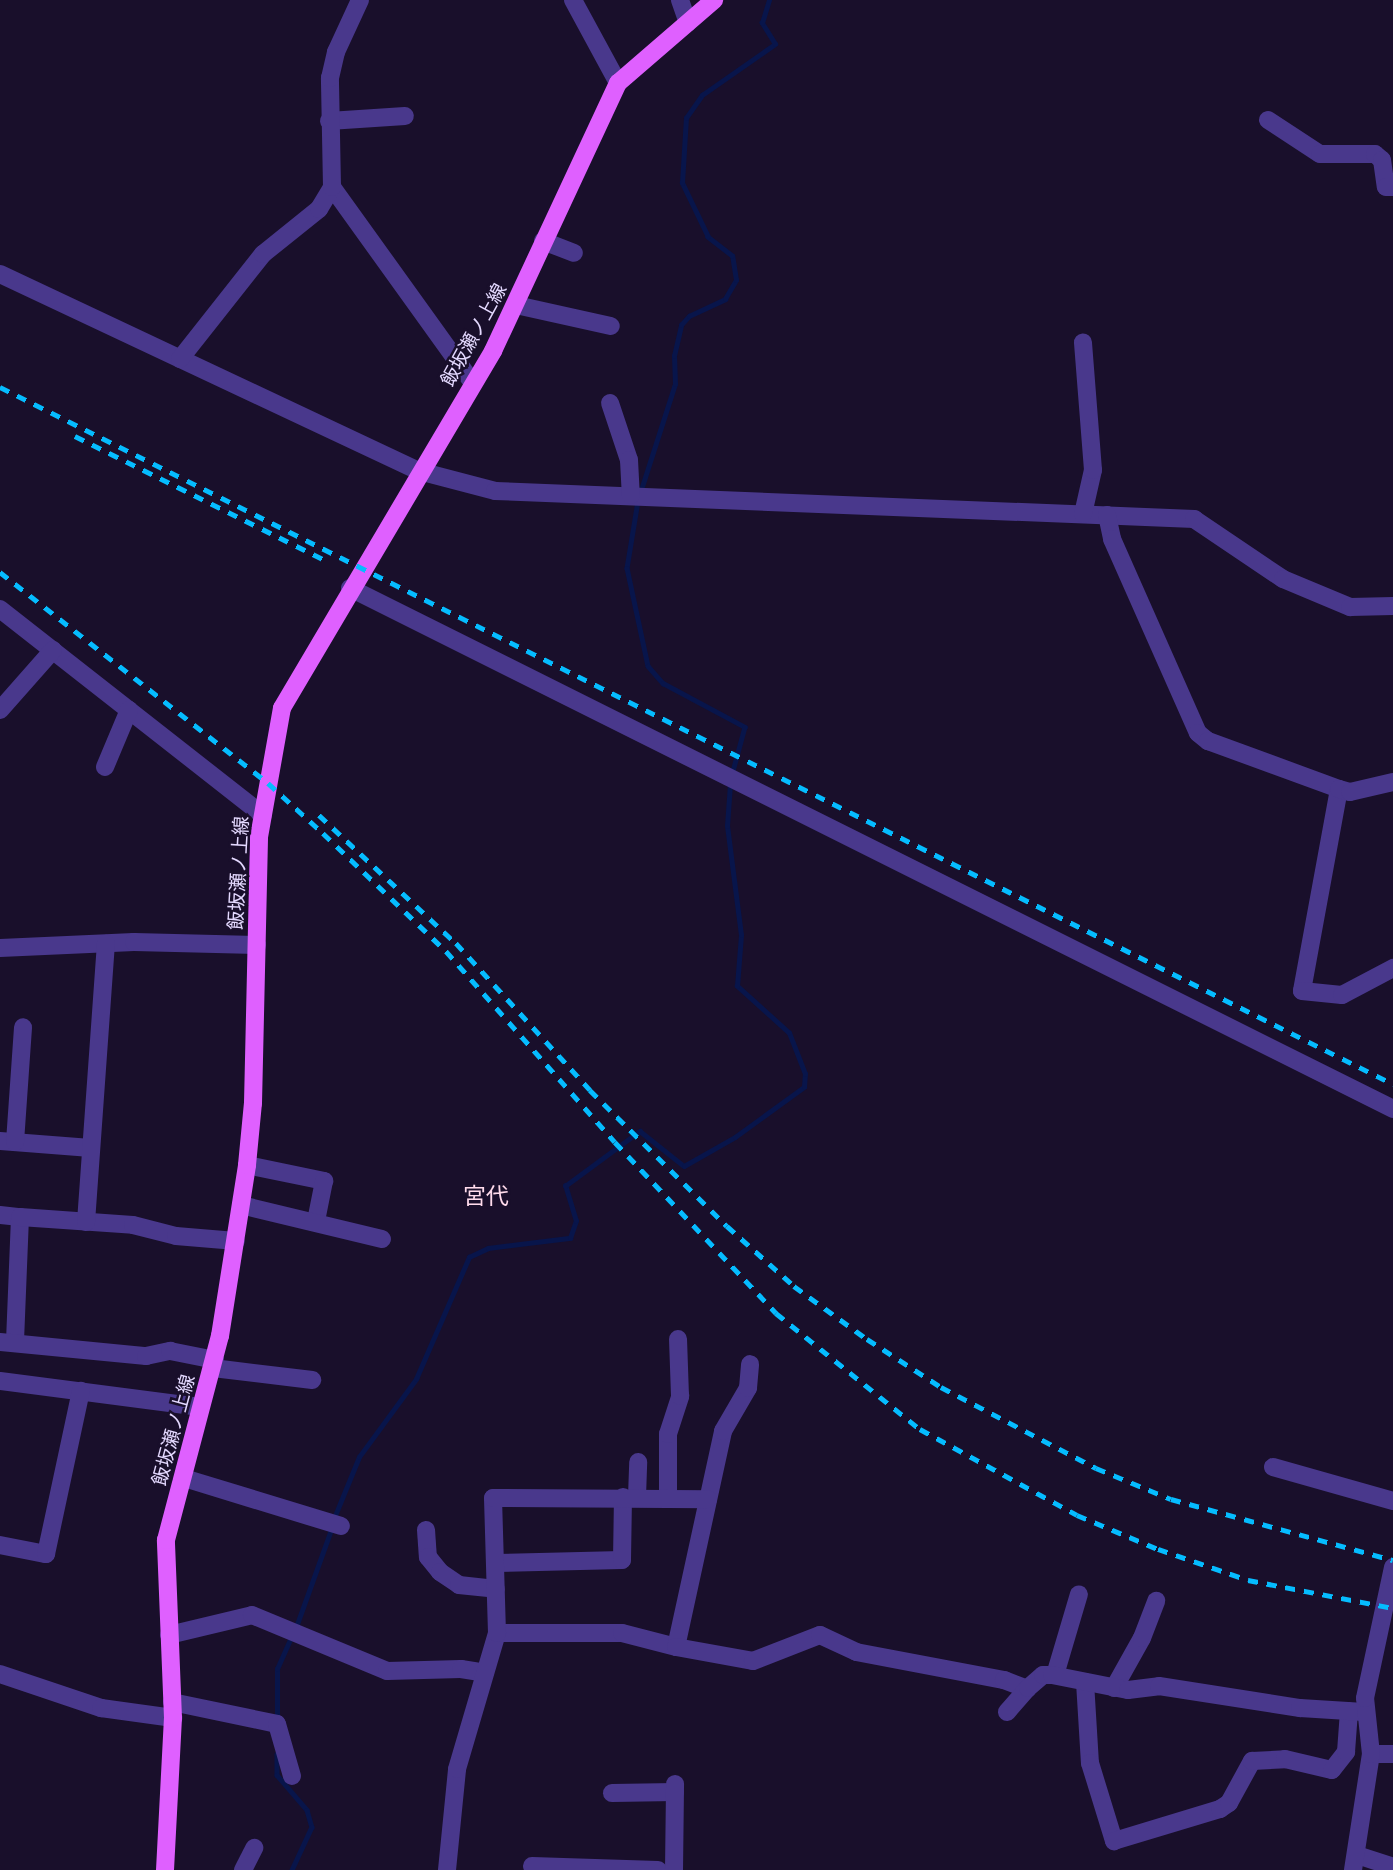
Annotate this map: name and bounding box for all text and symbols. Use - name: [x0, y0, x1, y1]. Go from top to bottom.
- street label: 飯坂瀬ノ上線: [436, 280, 512, 390]
- street label: 飯坂瀬ノ上線: [225, 815, 253, 931]
- district label: 宮代: [463, 1182, 509, 1210]
- street label: 飯坂瀬ノ上線: [148, 1372, 200, 1488]

